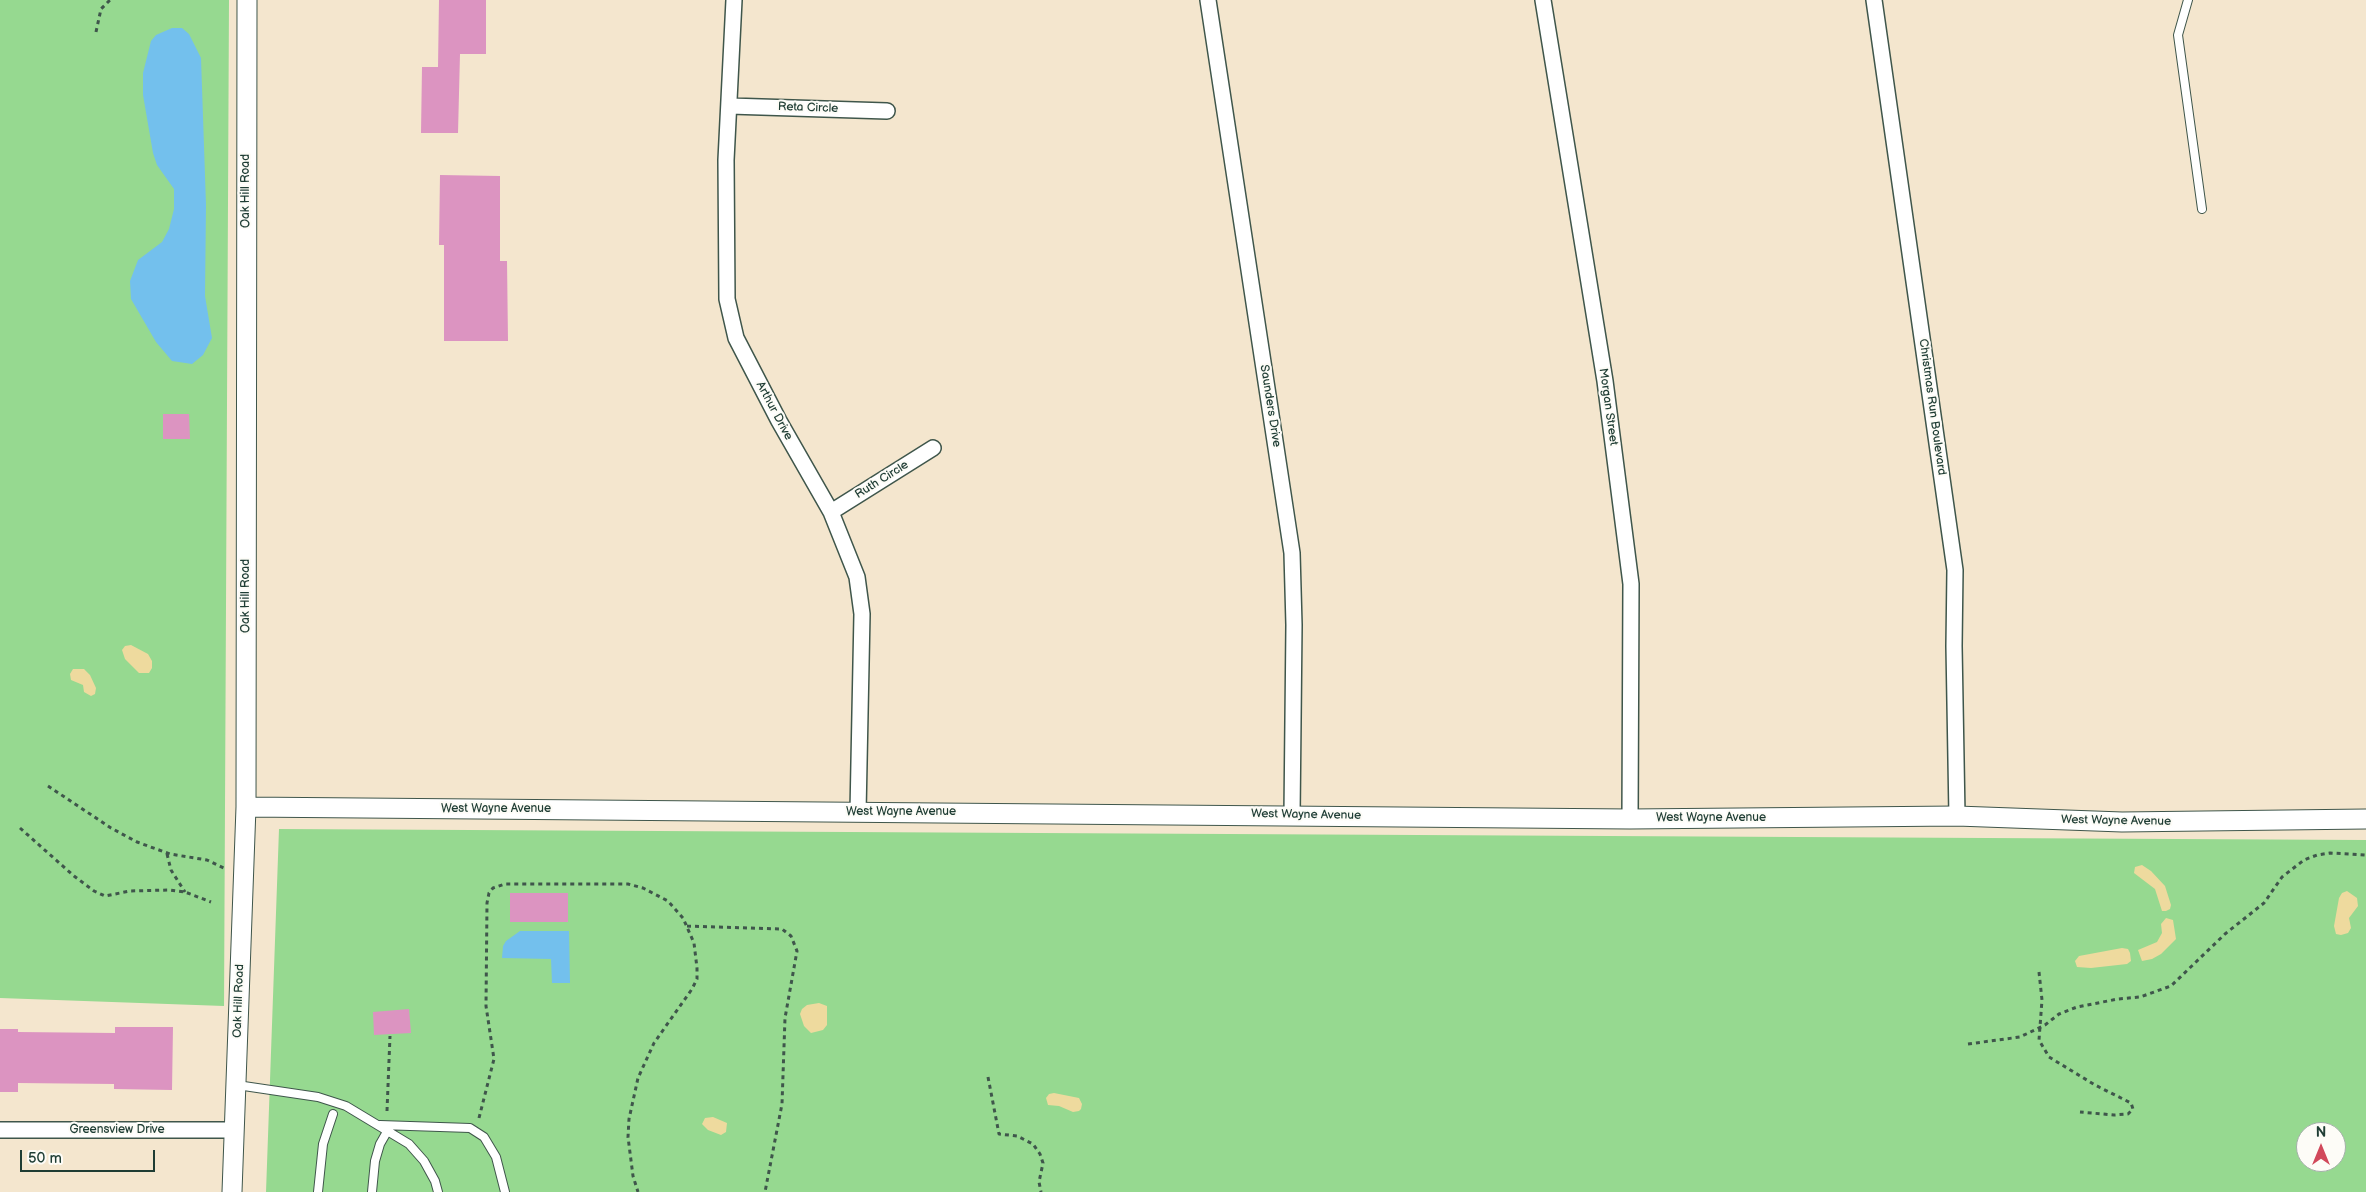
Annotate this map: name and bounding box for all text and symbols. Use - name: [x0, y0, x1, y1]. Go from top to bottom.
- street label: Reta Circle: [778, 100, 838, 116]
- street label: Oak Hill Road: [239, 154, 253, 228]
- street label: Christmas Run Boulevard: [1915, 338, 1949, 476]
- street label: Saunders Drive: [1256, 364, 1284, 448]
- street label: Morgan Street: [1595, 367, 1621, 447]
- street label: Arthur Drive: [752, 379, 796, 443]
- street label: Ruth Circle: [853, 458, 911, 502]
- street label: Oak Hill Road: [239, 559, 253, 633]
- street label: West Wayne Avenue: [441, 802, 551, 816]
- street label: West Wayne Avenue: [846, 805, 956, 819]
- street label: West Wayne Avenue: [1251, 807, 1361, 823]
- street label: West Wayne Avenue: [1656, 811, 1766, 825]
- street label: West Wayne Avenue: [2061, 813, 2171, 829]
- street label: Oak Hill Road: [231, 964, 247, 1038]
- north arrow: [2296, 1122, 2346, 1172]
- street label: Greensview Drive: [69, 1123, 165, 1137]
- text: N: [2316, 1124, 2326, 1141]
- scale bar: [22, 1140, 158, 1172]
- text: 50 m: [28, 1149, 62, 1168]

